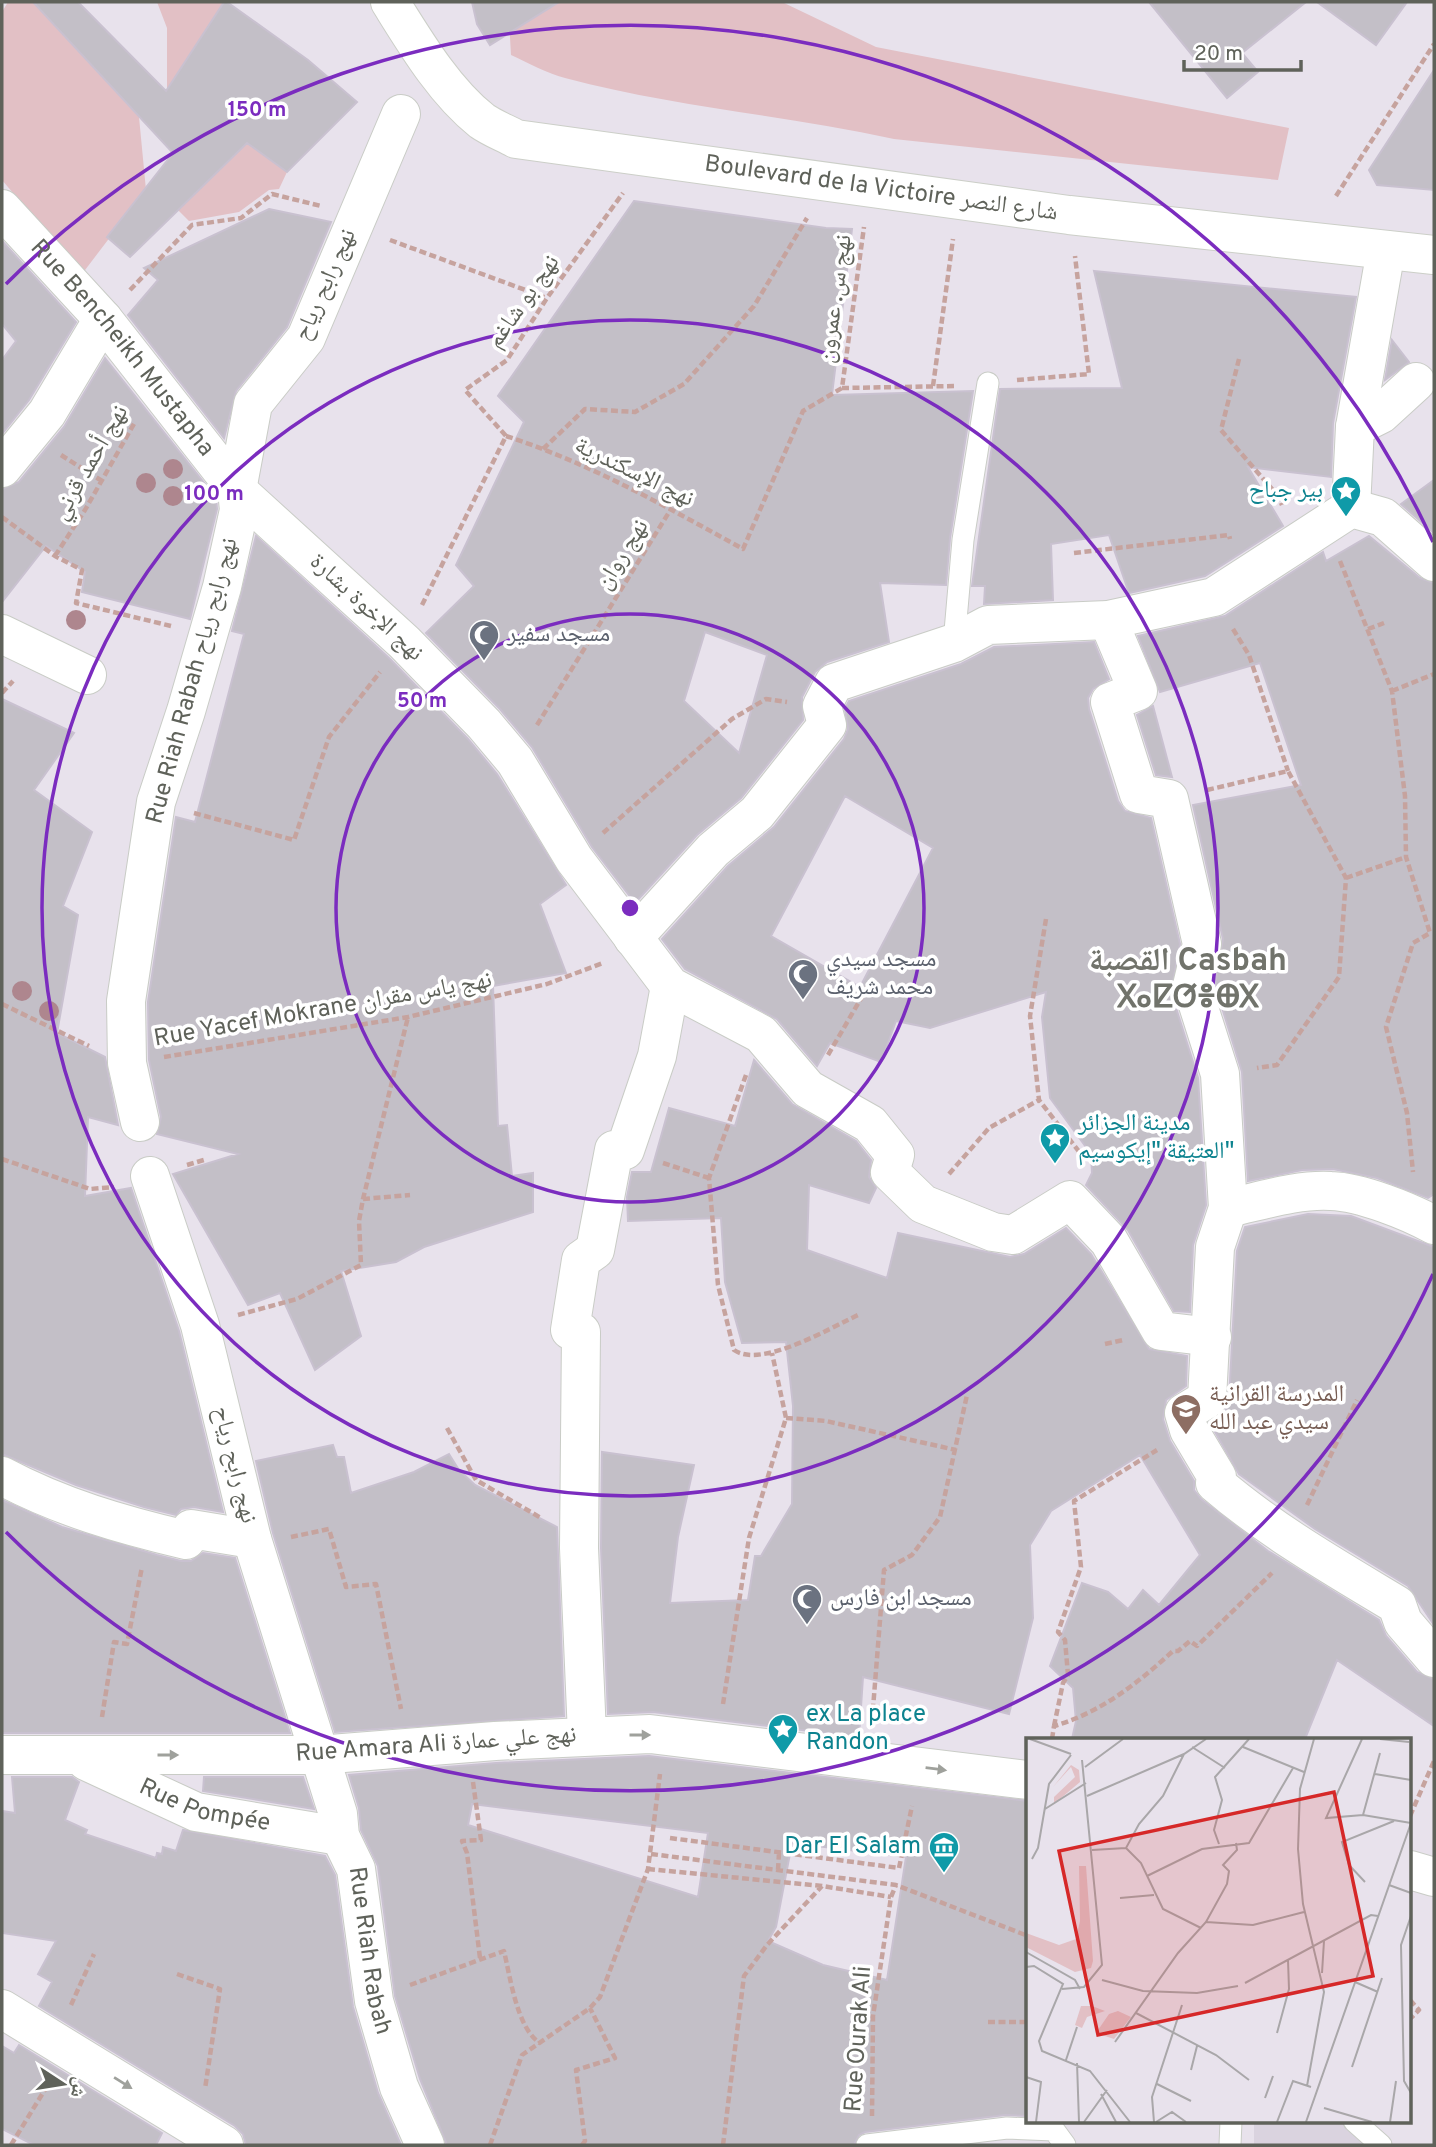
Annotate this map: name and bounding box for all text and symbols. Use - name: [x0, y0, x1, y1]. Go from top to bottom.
- scale bar: [1184, 28, 1301, 72]
- text: 20 m: [1194, 41, 1243, 68]
- text: 150 m: [228, 97, 286, 124]
- street label: Boulevard de la Victoire شارع النصر: [702, 149, 1060, 229]
- street label: نهج رابح رياح: [288, 224, 364, 346]
- street label: نهج س. عمرون: [812, 233, 860, 365]
- street label: Rue Bencheikh Mustapha: [23, 234, 220, 463]
- street label: نهج بو شاغم: [481, 249, 567, 355]
- street label: نهج أحمد قرني: [45, 400, 138, 527]
- street label: نهج الإسكندرية: [569, 431, 699, 515]
- place icon: بير جباح: [1329, 474, 1363, 518]
- place label: بير جباح: [1249, 476, 1323, 506]
- text: 100 m: [184, 481, 244, 508]
- street label: نهج روان: [590, 514, 656, 596]
- street label: Rue Riah Rabah نهج رابح رياح: [140, 535, 246, 827]
- street label: نهج الإخوة بشارة: [303, 548, 429, 668]
- mosque icon: مسجد سفير: [467, 618, 501, 662]
- place label: مسجد سفير: [506, 620, 610, 650]
- text: 50 m: [397, 688, 447, 715]
- centre of rings: [618, 896, 642, 920]
- district label: القصبة Casbah ⵝⴰⵇⵚⴻⴲⵝ: [1089, 942, 1287, 1019]
- place label: مسجد سيدي محمد شريف: [826, 945, 937, 1003]
- mosque icon: مسجد سيدي محمد شريف: [786, 957, 820, 1001]
- street label: Rue Yacef Mokrane نهج ياس مقران: [152, 965, 494, 1055]
- place label: مدينة الجزائر العتيقة "إيكوسيم": [1077, 1109, 1234, 1167]
- place icon: مدينة الجزائر العتيقة "إيكوسيم": [1038, 1121, 1072, 1165]
- place label: المدرسة القرانية سيدي عبد الله: [1209, 1380, 1344, 1440]
- school or university icon: المدرسة القرانية سيدي عبد الله: [1169, 1392, 1203, 1436]
- street label: نهج رابح رياح: [205, 1403, 263, 1527]
- mosque icon: مسجد ابن فارس: [790, 1582, 824, 1626]
- place label: مسجد ابن فارس: [830, 1584, 972, 1614]
- place label: ex La place Randon: [806, 1700, 926, 1758]
- place icon: ex La place Randon: [766, 1712, 800, 1756]
- street label: Rue Amara Ali نهج علي عمارة: [295, 1720, 578, 1772]
- one-way arrow: [629, 1729, 651, 1741]
- inset map: [1026, 1738, 1412, 2122]
- one-way arrow: [157, 1749, 179, 1761]
- one-way arrow: [925, 1764, 947, 1775]
- street label: Rue Pompée: [134, 1773, 272, 1839]
- museum icon: Dar El Salam: [927, 1830, 961, 1874]
- place label: Dar El Salam: [784, 1832, 921, 1862]
- street label: Rue Riah Rabah: [341, 1865, 398, 2038]
- street label: Rue Ourak Ali: [839, 1965, 879, 2113]
- north arrow: [28, 2049, 98, 2119]
- text: ش: [64, 2075, 92, 2099]
- one-way arrow: [113, 2077, 132, 2090]

